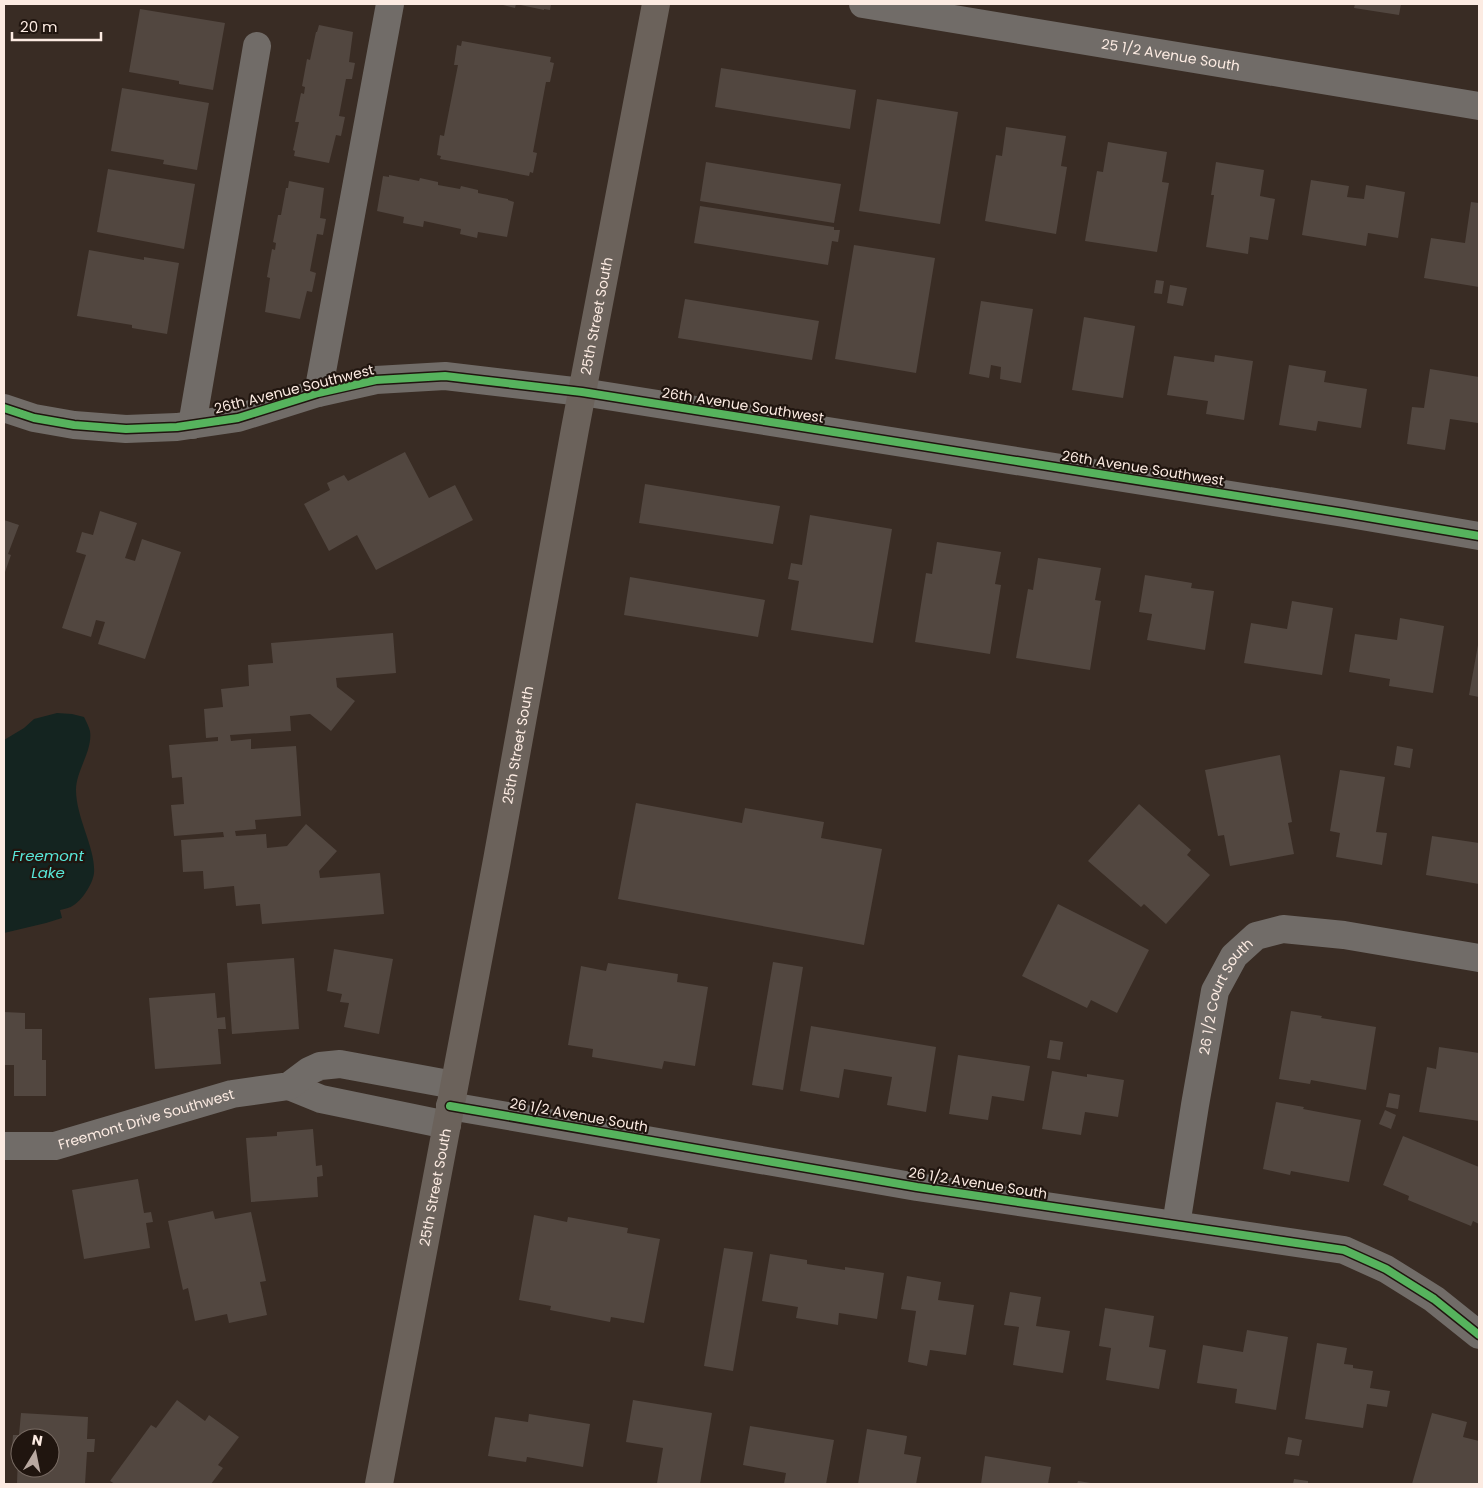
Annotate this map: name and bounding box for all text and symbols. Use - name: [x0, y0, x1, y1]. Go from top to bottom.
- scale bar: [12, 10, 101, 42]
- text: 20 m: [20, 16, 58, 37]
- street label: 25 1/2 Avenue South: [1100, 34, 1242, 76]
- street label: 25th Street South: [575, 255, 618, 377]
- street label: 26th Avenue Southwest: [212, 359, 376, 419]
- street label: 26th Avenue Southwest: [661, 382, 825, 428]
- street label: 26th Avenue Southwest: [1061, 445, 1225, 491]
- street label: 25th Street South: [497, 684, 538, 806]
- water label: Freemont Lake: [12, 845, 84, 883]
- street label: 26 1/2 Court South: [1194, 934, 1257, 1056]
- street label: Freemont Drive Southwest: [56, 1084, 237, 1155]
- street label: 26 1/2 Avenue South: [508, 1093, 650, 1137]
- street label: 25th Street South: [414, 1127, 456, 1248]
- street label: 26 1/2 Avenue South: [907, 1162, 1049, 1204]
- north arrow: [10, 1428, 60, 1478]
- text: N: [30, 1429, 44, 1451]

